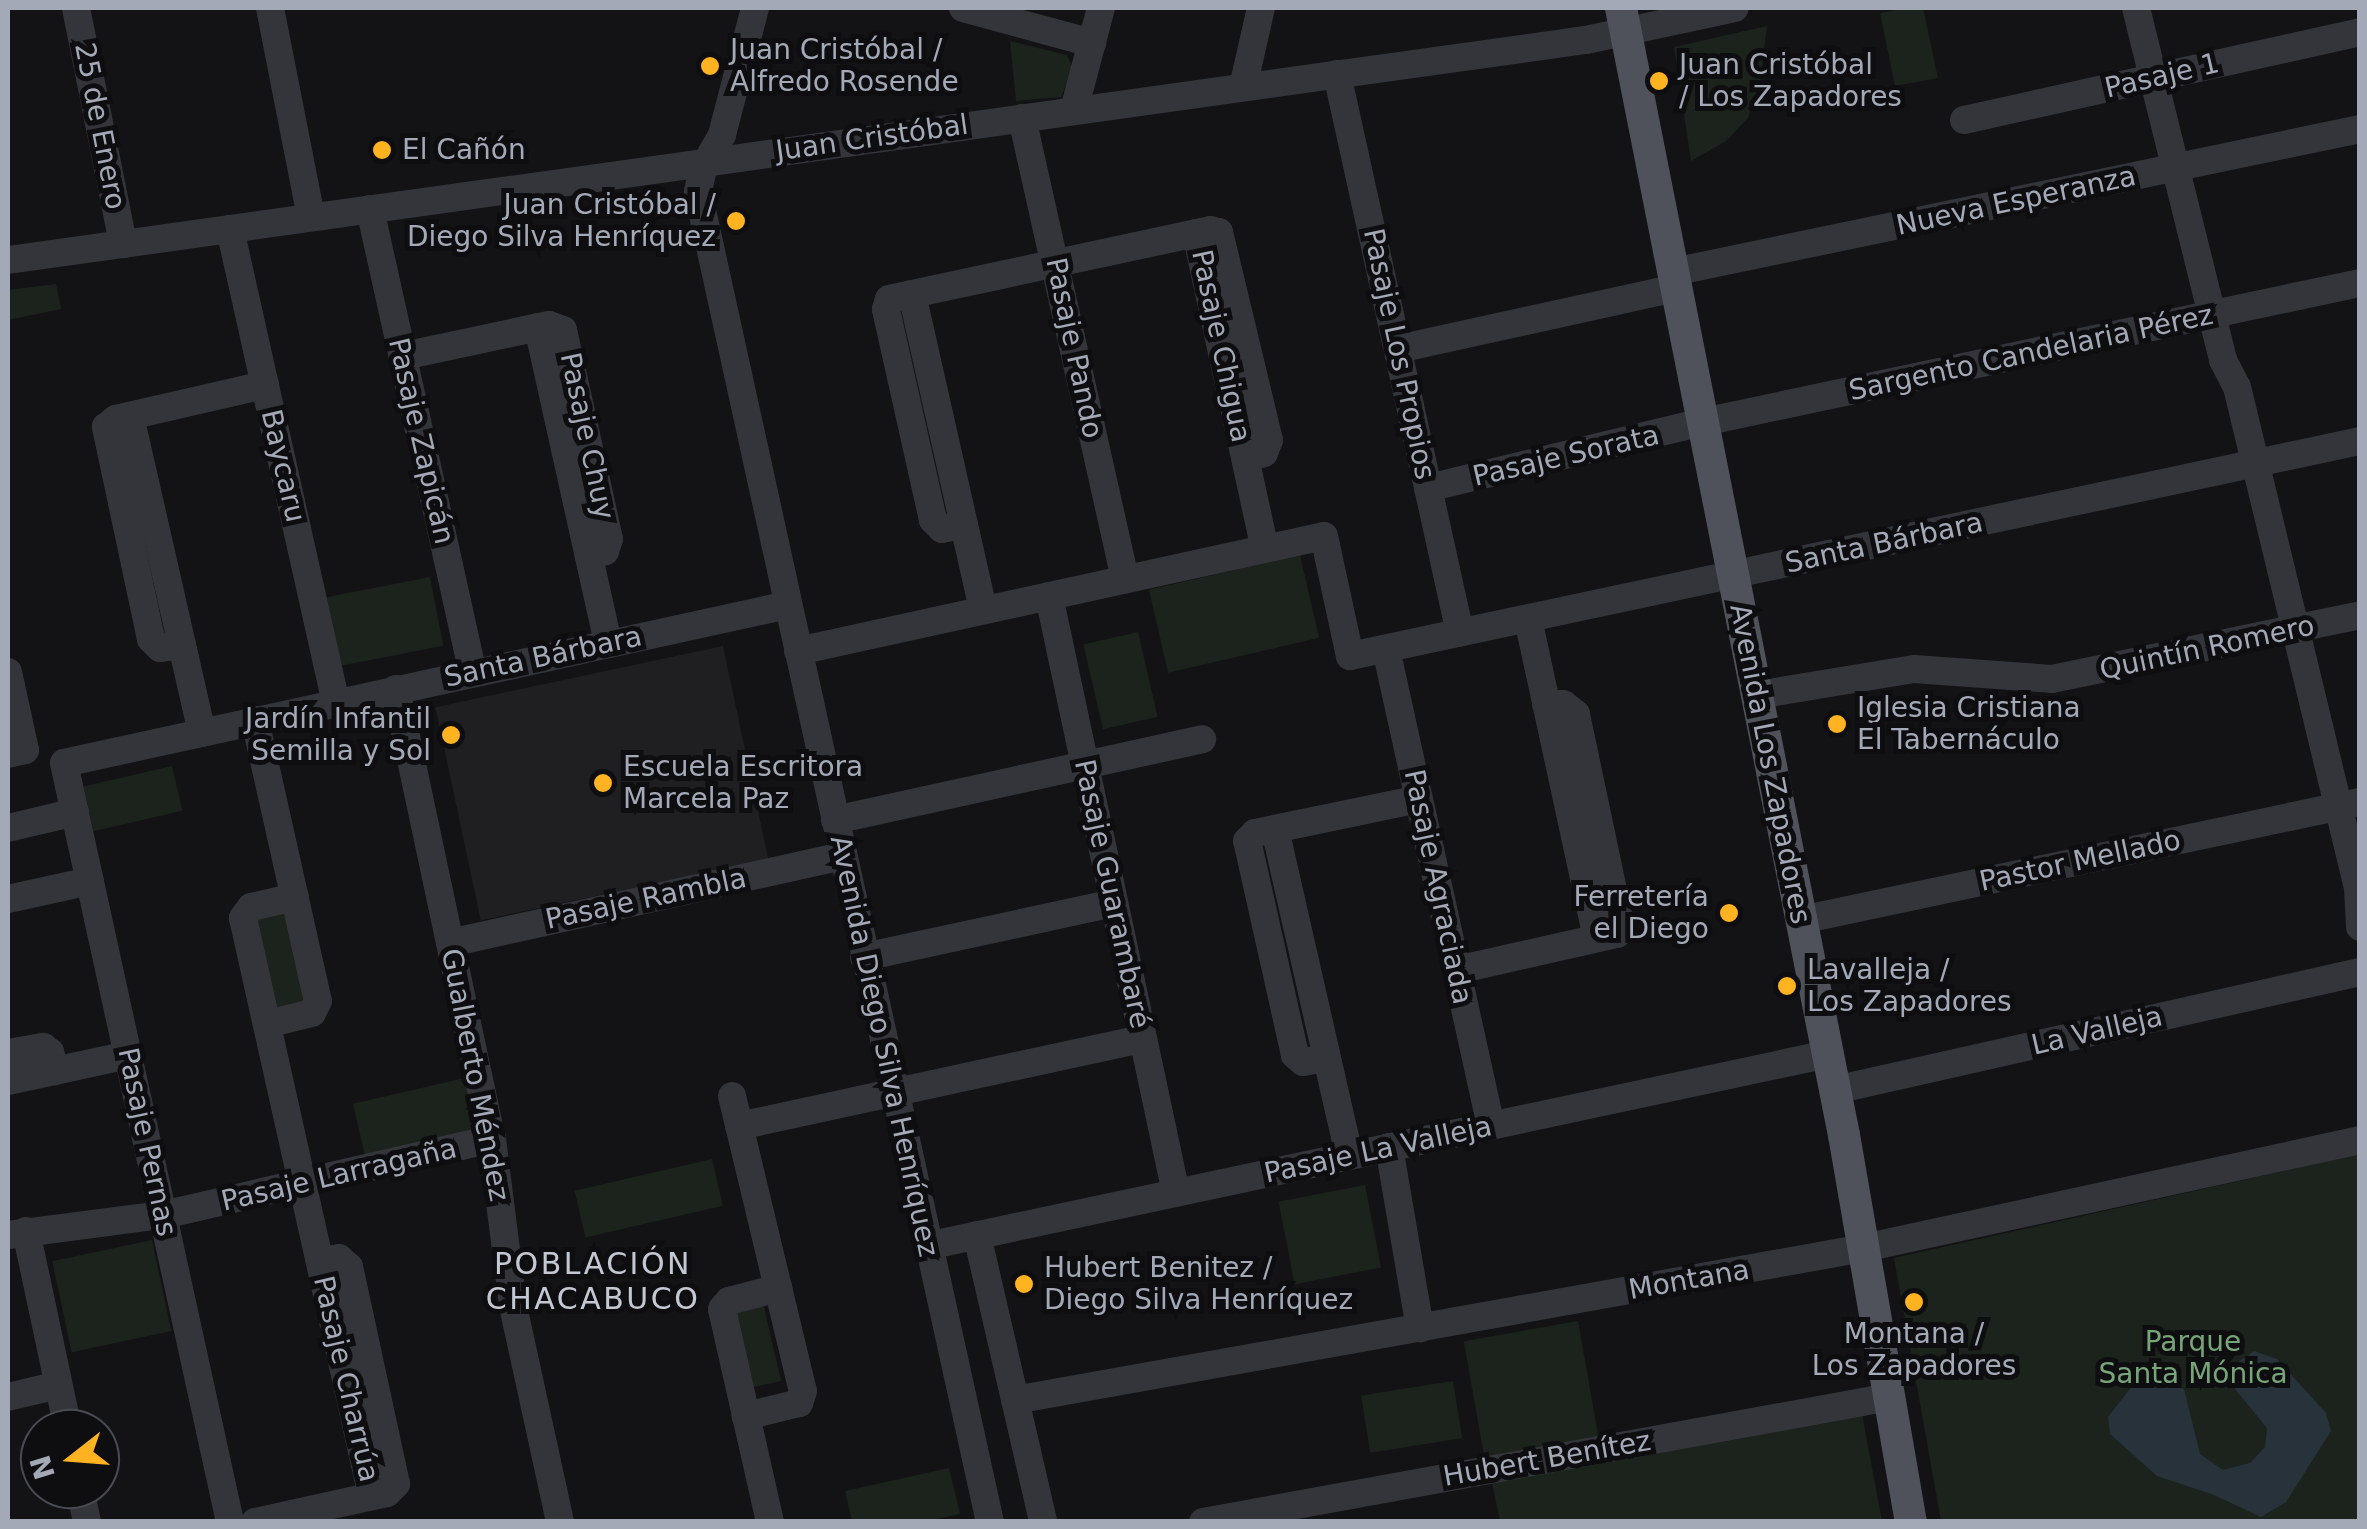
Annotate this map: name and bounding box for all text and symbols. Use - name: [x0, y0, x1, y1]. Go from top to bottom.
- place label: Juan Cristóbal / Alfredo Rosende: [730, 33, 959, 99]
- street label: 25 de Enero: [67, 40, 133, 212]
- street label: Pasaje 1: [2102, 47, 2222, 105]
- place label: Juan Cristóbal / Los Zapadores: [1679, 48, 1902, 114]
- marker: Juan Cristóbal / Alfredo Rosende: [699, 55, 721, 77]
- marker: Juan Cristóbal / Los Zapadores: [1648, 70, 1670, 92]
- street label: Juan Cristóbal: [774, 108, 970, 168]
- place label: El Cañón: [402, 133, 526, 167]
- marker: El Cañón: [371, 139, 393, 161]
- street label: Nueva Esperanza: [1893, 159, 2139, 243]
- place label: Juan Cristóbal / Diego Silva Henríquez: [407, 188, 716, 254]
- marker: Juan Cristóbal / Diego Silva Henríquez: [725, 210, 747, 232]
- street label: Pasaje Los Propios: [1356, 225, 1442, 483]
- street label: Pasaje Chigua: [1184, 247, 1258, 445]
- street label: Pasaje Pando: [1038, 255, 1110, 441]
- street label: Sargento Candelaria Pérez: [1846, 298, 2216, 408]
- street label: Pasaje Zapicán: [381, 335, 461, 547]
- street label: Pasaje Chuy: [553, 349, 621, 523]
- street label: Baycaru: [254, 406, 312, 526]
- street label: Pasaje Sorata: [1470, 418, 1662, 494]
- street label: Santa Bárbara: [1782, 506, 1986, 580]
- street label: Avenida Los Zapadores: [1722, 601, 1818, 927]
- street label: Quintín Romero: [2097, 609, 2317, 687]
- street label: Santa Bárbara: [441, 620, 645, 694]
- place label: Iglesia Cristiana El Tabernáculo: [1857, 691, 2081, 757]
- place label: Jardín Infantil Semilla y Sol: [245, 702, 431, 768]
- marker: Iglesia Cristiana El Tabernáculo: [1826, 713, 1848, 735]
- marker: Jardín Infantil Semilla y Sol: [440, 724, 462, 746]
- place label: Escuela Escritora Marcela Paz: [623, 750, 863, 816]
- street label: Pasaje Guarambaré: [1067, 756, 1157, 1032]
- street label: Pasaje Agraciada: [1397, 766, 1479, 1008]
- marker: Escuela Escritora Marcela Paz: [592, 772, 614, 794]
- street label: Pastor Mellado: [1976, 823, 2184, 899]
- street label: Avenida Diego Silva Henríquez: [823, 832, 945, 1260]
- street label: Pasaje Rambla: [543, 861, 749, 937]
- place label: Ferretería el Diego: [1573, 880, 1709, 946]
- marker: Ferretería el Diego: [1718, 902, 1740, 924]
- street label: Gualberto Méndez: [434, 946, 516, 1204]
- place label: Lavalleja / Los Zapadores: [1807, 953, 2012, 1019]
- marker: Lavalleja / Los Zapadores: [1776, 975, 1798, 997]
- street label: La Valleja: [2028, 1000, 2166, 1062]
- street label: Pasaje Pernas: [111, 1045, 183, 1239]
- street label: Pasaje La Valleja: [1261, 1109, 1495, 1191]
- street label: Pasaje Larragaña: [218, 1132, 460, 1218]
- district label: POBLACIÓN CHACABUCO: [486, 1246, 700, 1316]
- place label: Hubert Benitez / Diego Silva Henríquez: [1044, 1251, 1353, 1317]
- street label: Montana: [1626, 1253, 1752, 1307]
- street label: Pasaje Charrúa: [306, 1273, 386, 1485]
- marker: Hubert Benitez / Diego Silva Henríquez: [1013, 1273, 1035, 1295]
- marker: Montana / Los Zapadores: [1903, 1291, 1925, 1313]
- place label: Montana / Los Zapadores: [1812, 1317, 2016, 1383]
- park label: Parque Santa Mónica: [2098, 1325, 2288, 1391]
- north arrow: [20, 1409, 120, 1509]
- street label: Hubert Benítez: [1441, 1424, 1653, 1494]
- text: N: [24, 1451, 62, 1483]

